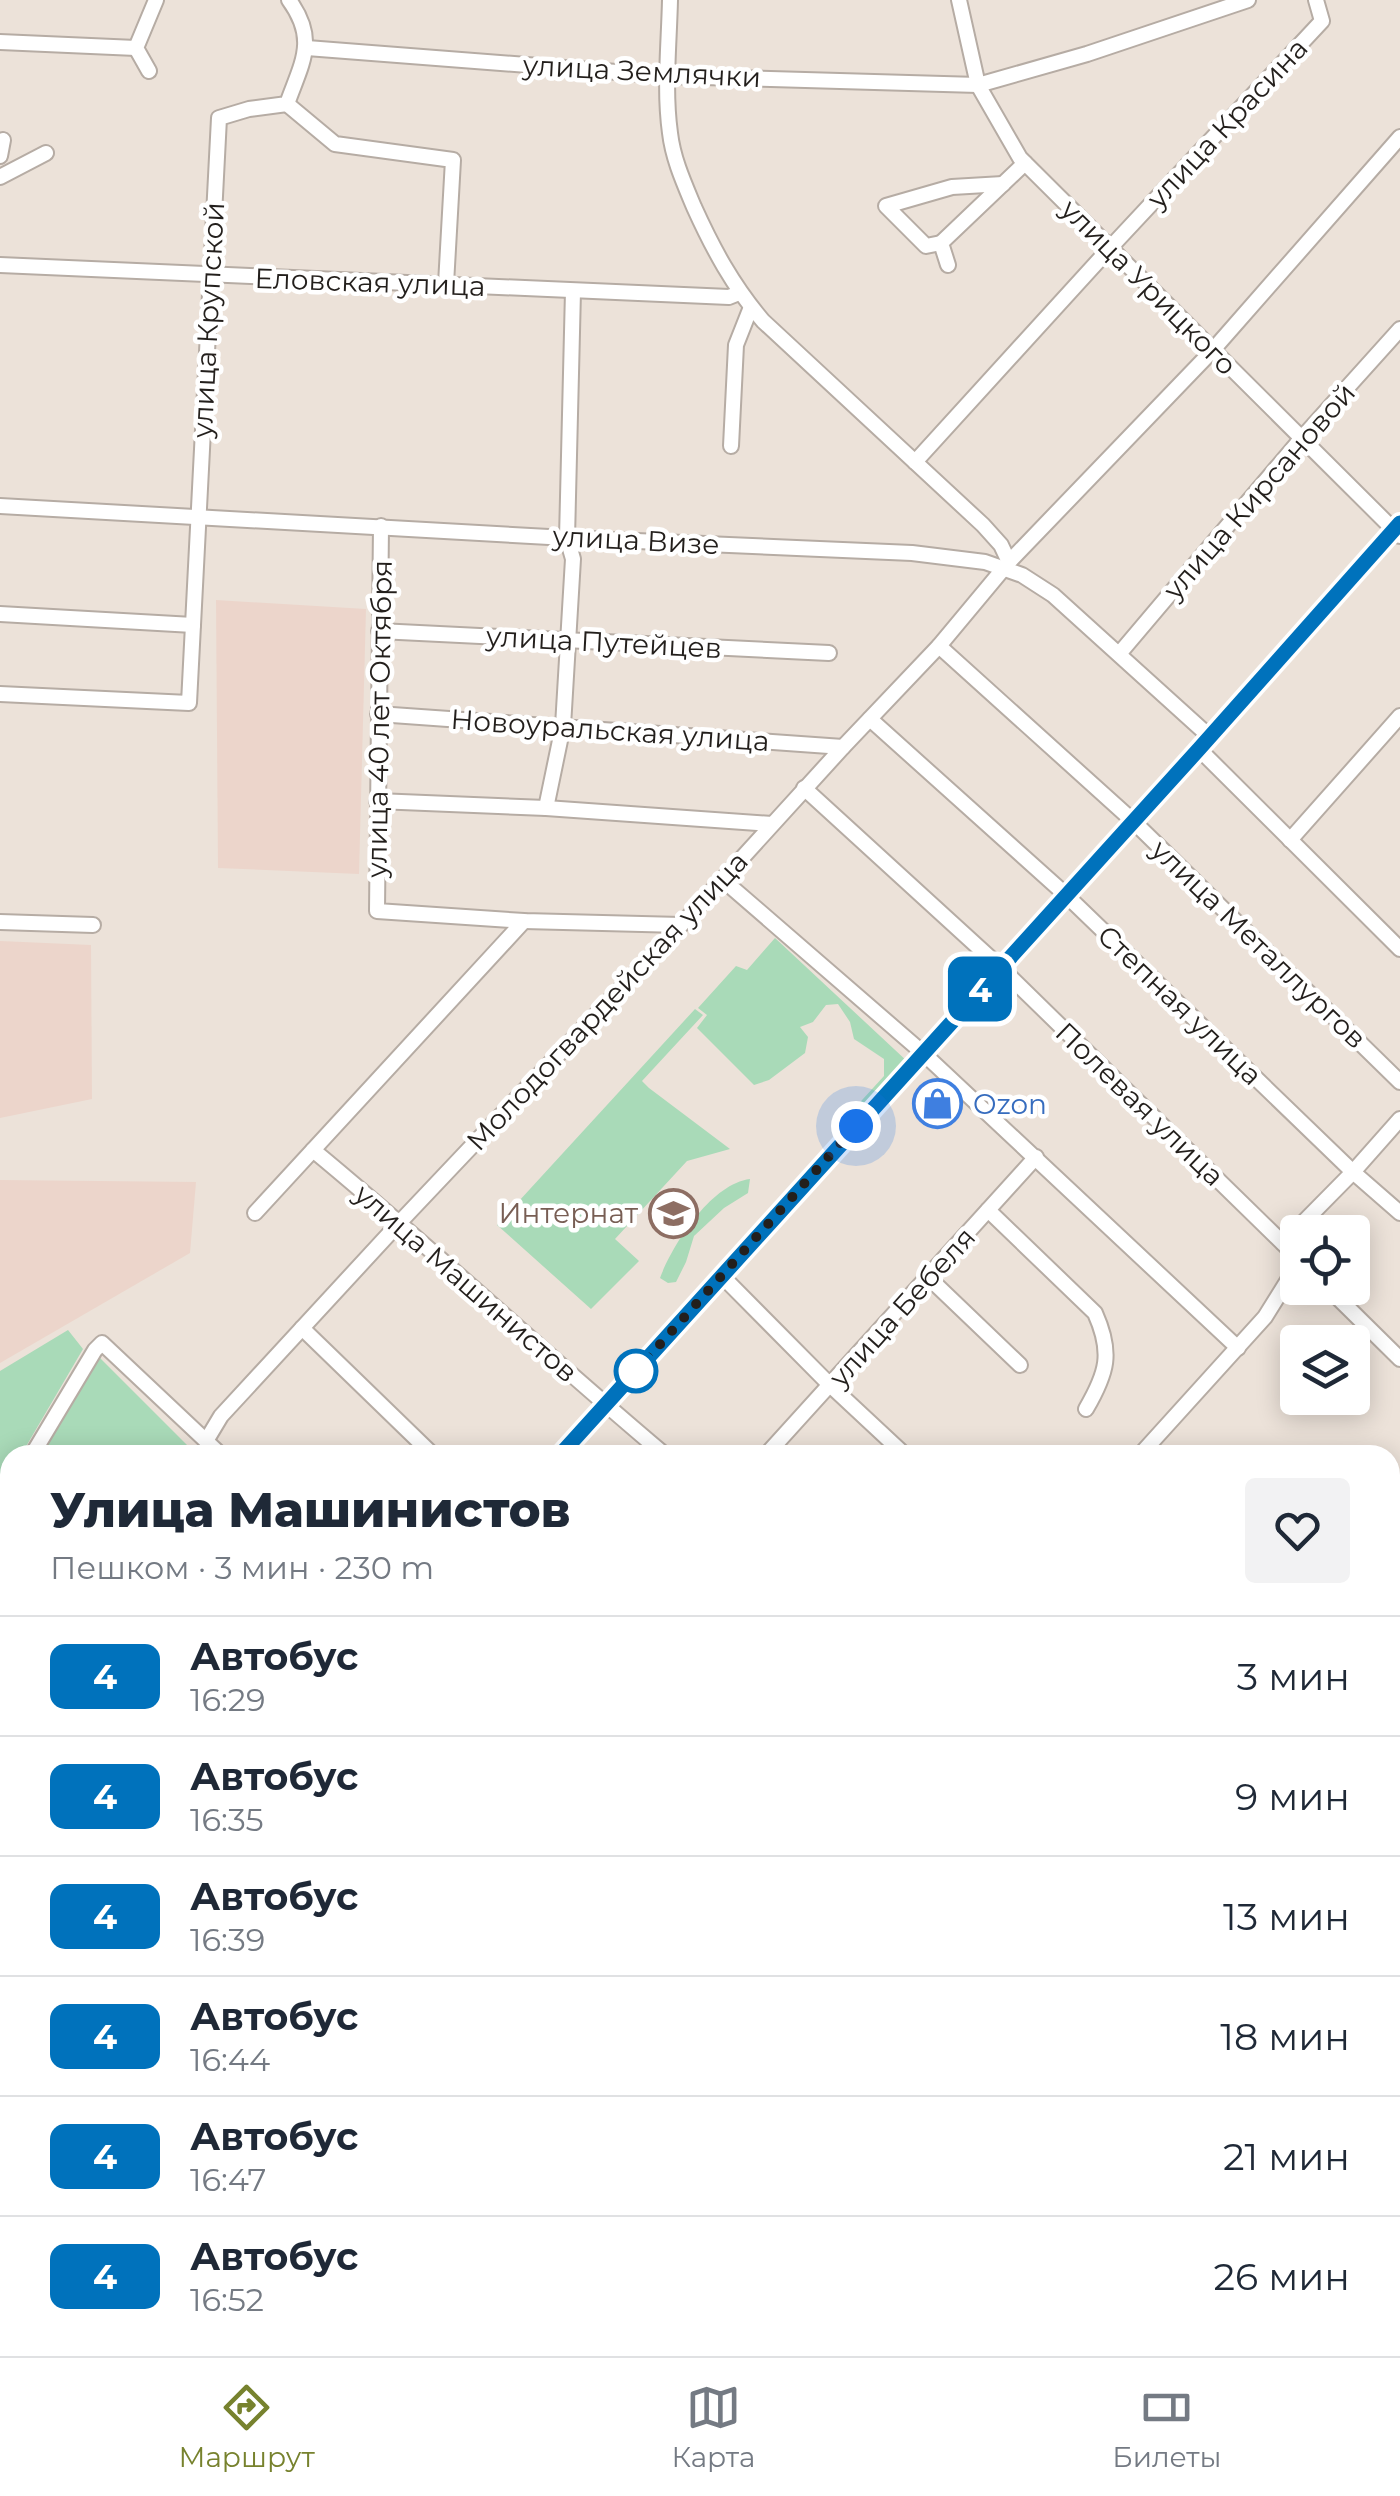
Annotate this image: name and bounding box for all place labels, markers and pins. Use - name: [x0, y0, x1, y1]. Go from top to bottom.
- shop icon: Ozon: [912, 1078, 964, 1130]
- place label: Ozon: [973, 1087, 1047, 1121]
- school or university icon: Интернат: [647, 1187, 699, 1239]
- place label: Интернат: [498, 1196, 639, 1230]
- unlabelled marker: [615, 1350, 657, 1392]

